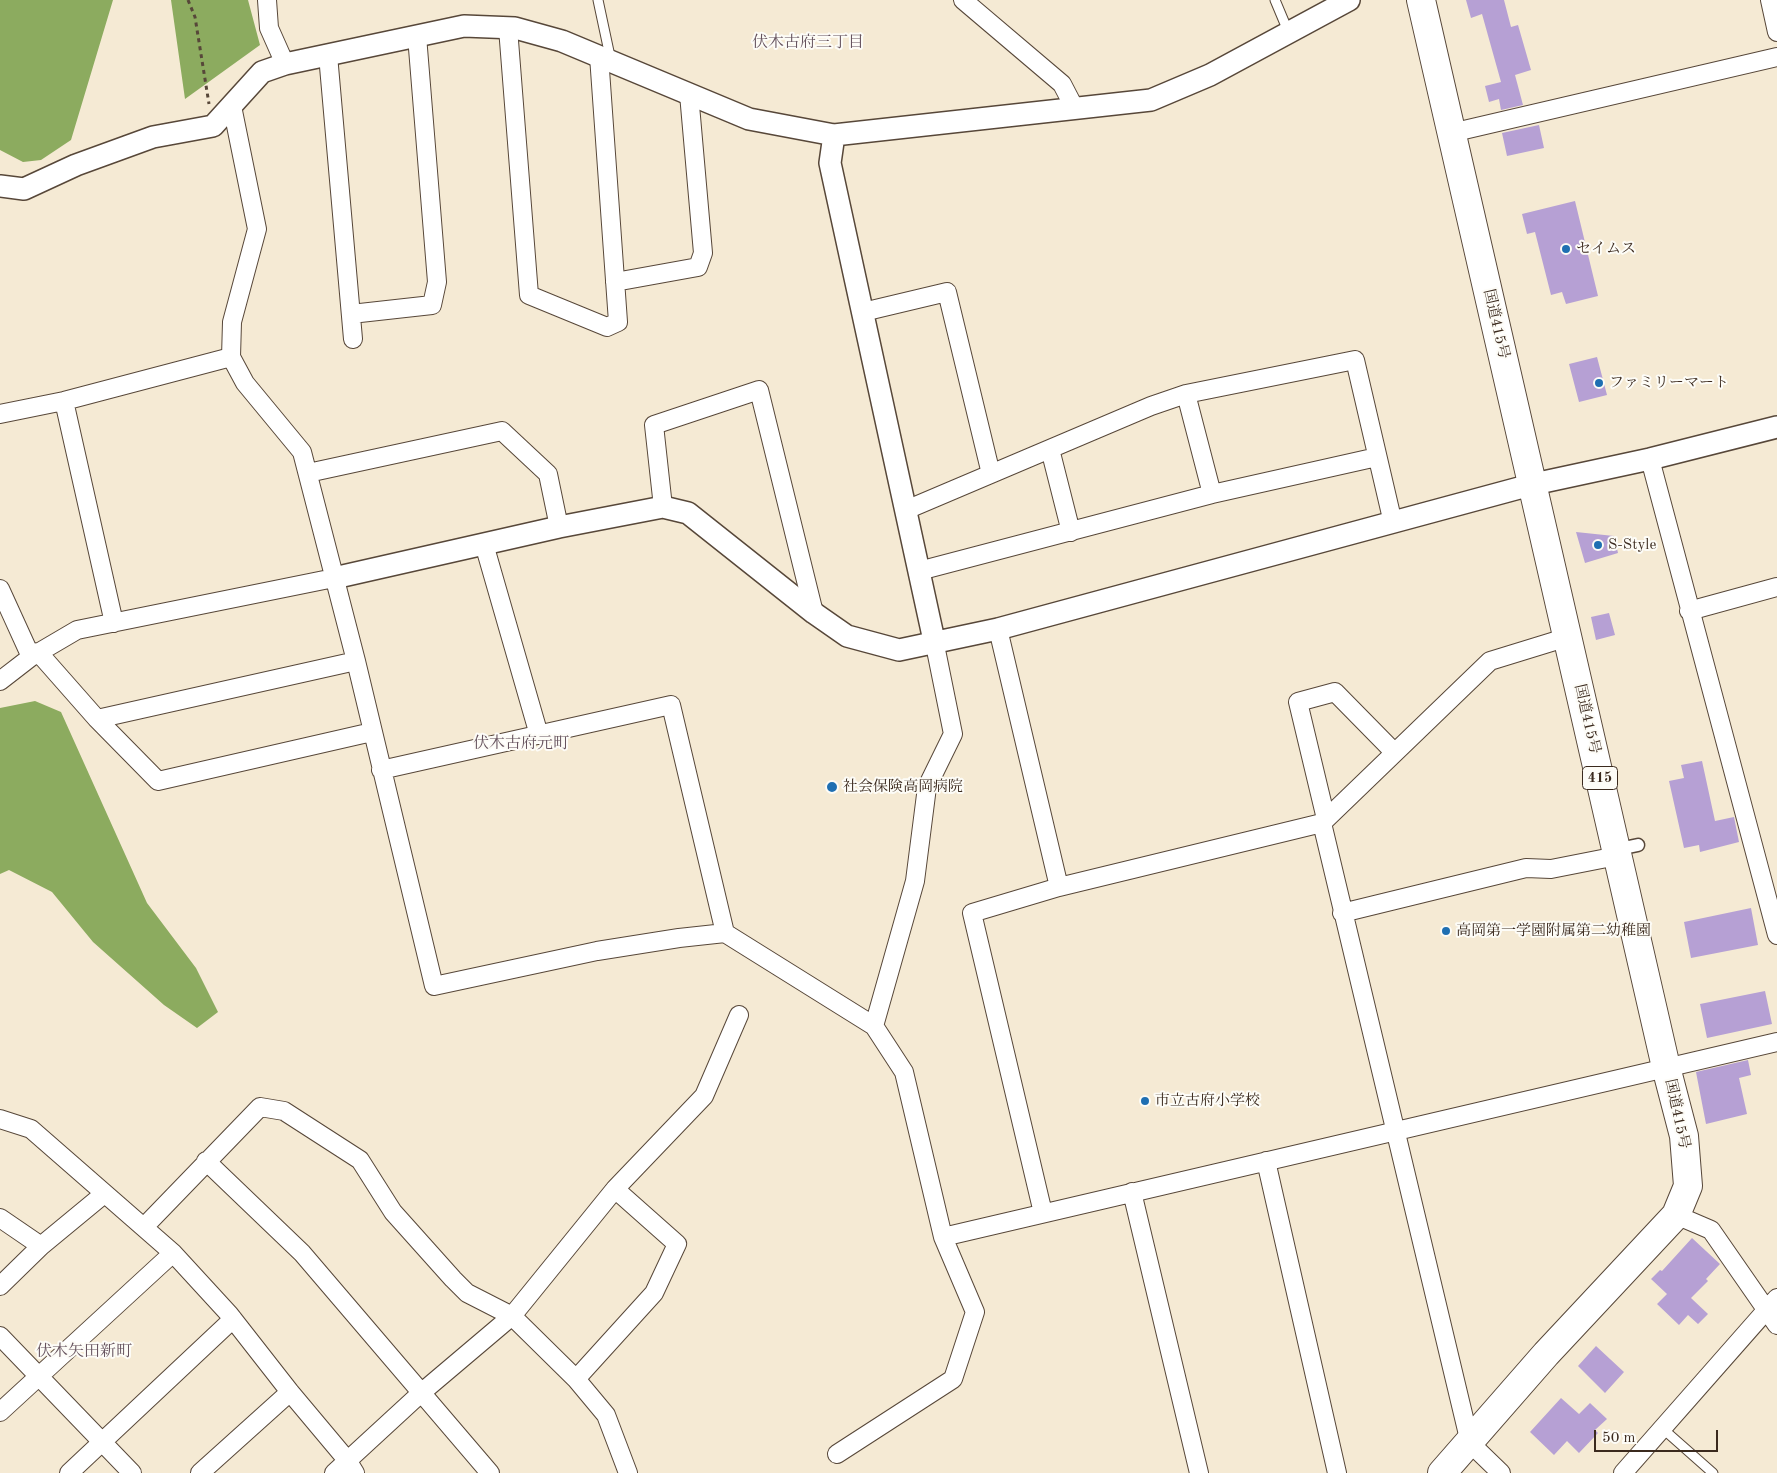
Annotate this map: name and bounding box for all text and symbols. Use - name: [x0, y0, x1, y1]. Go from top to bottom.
- district label: 伏木古府三丁目: [752, 33, 864, 53]
- place label: セイムス: [1576, 240, 1636, 258]
- marker: セイムス: [1560, 243, 1572, 255]
- street label: 国道415号: [1479, 287, 1513, 361]
- place label: ファミリーマート: [1609, 374, 1729, 392]
- marker: ファミリーマート: [1593, 377, 1605, 389]
- place label: S-Style: [1608, 536, 1656, 554]
- marker: S-Style: [1592, 539, 1604, 551]
- street label: 国道415号: [1570, 682, 1604, 756]
- district label: 伏木古府元町: [473, 734, 569, 754]
- road number: 415: [1582, 766, 1618, 790]
- place label: 社会保険高岡病院: [843, 778, 963, 796]
- marker: 社会保険高岡病院: [825, 780, 839, 794]
- place label: 高岡第一学園附属第二幼稚園: [1456, 922, 1651, 940]
- marker: 高岡第一学園附属第二幼稚園: [1440, 925, 1452, 937]
- street label: 国道415号: [1661, 1077, 1693, 1151]
- place label: 市立古府小学校: [1155, 1092, 1260, 1110]
- marker: 市立古府小学校: [1139, 1095, 1151, 1107]
- district label: 伏木矢田新町: [36, 1342, 132, 1362]
- scale bar: [1597, 1420, 1721, 1452]
- text: 50 m: [1602, 1431, 1636, 1446]

